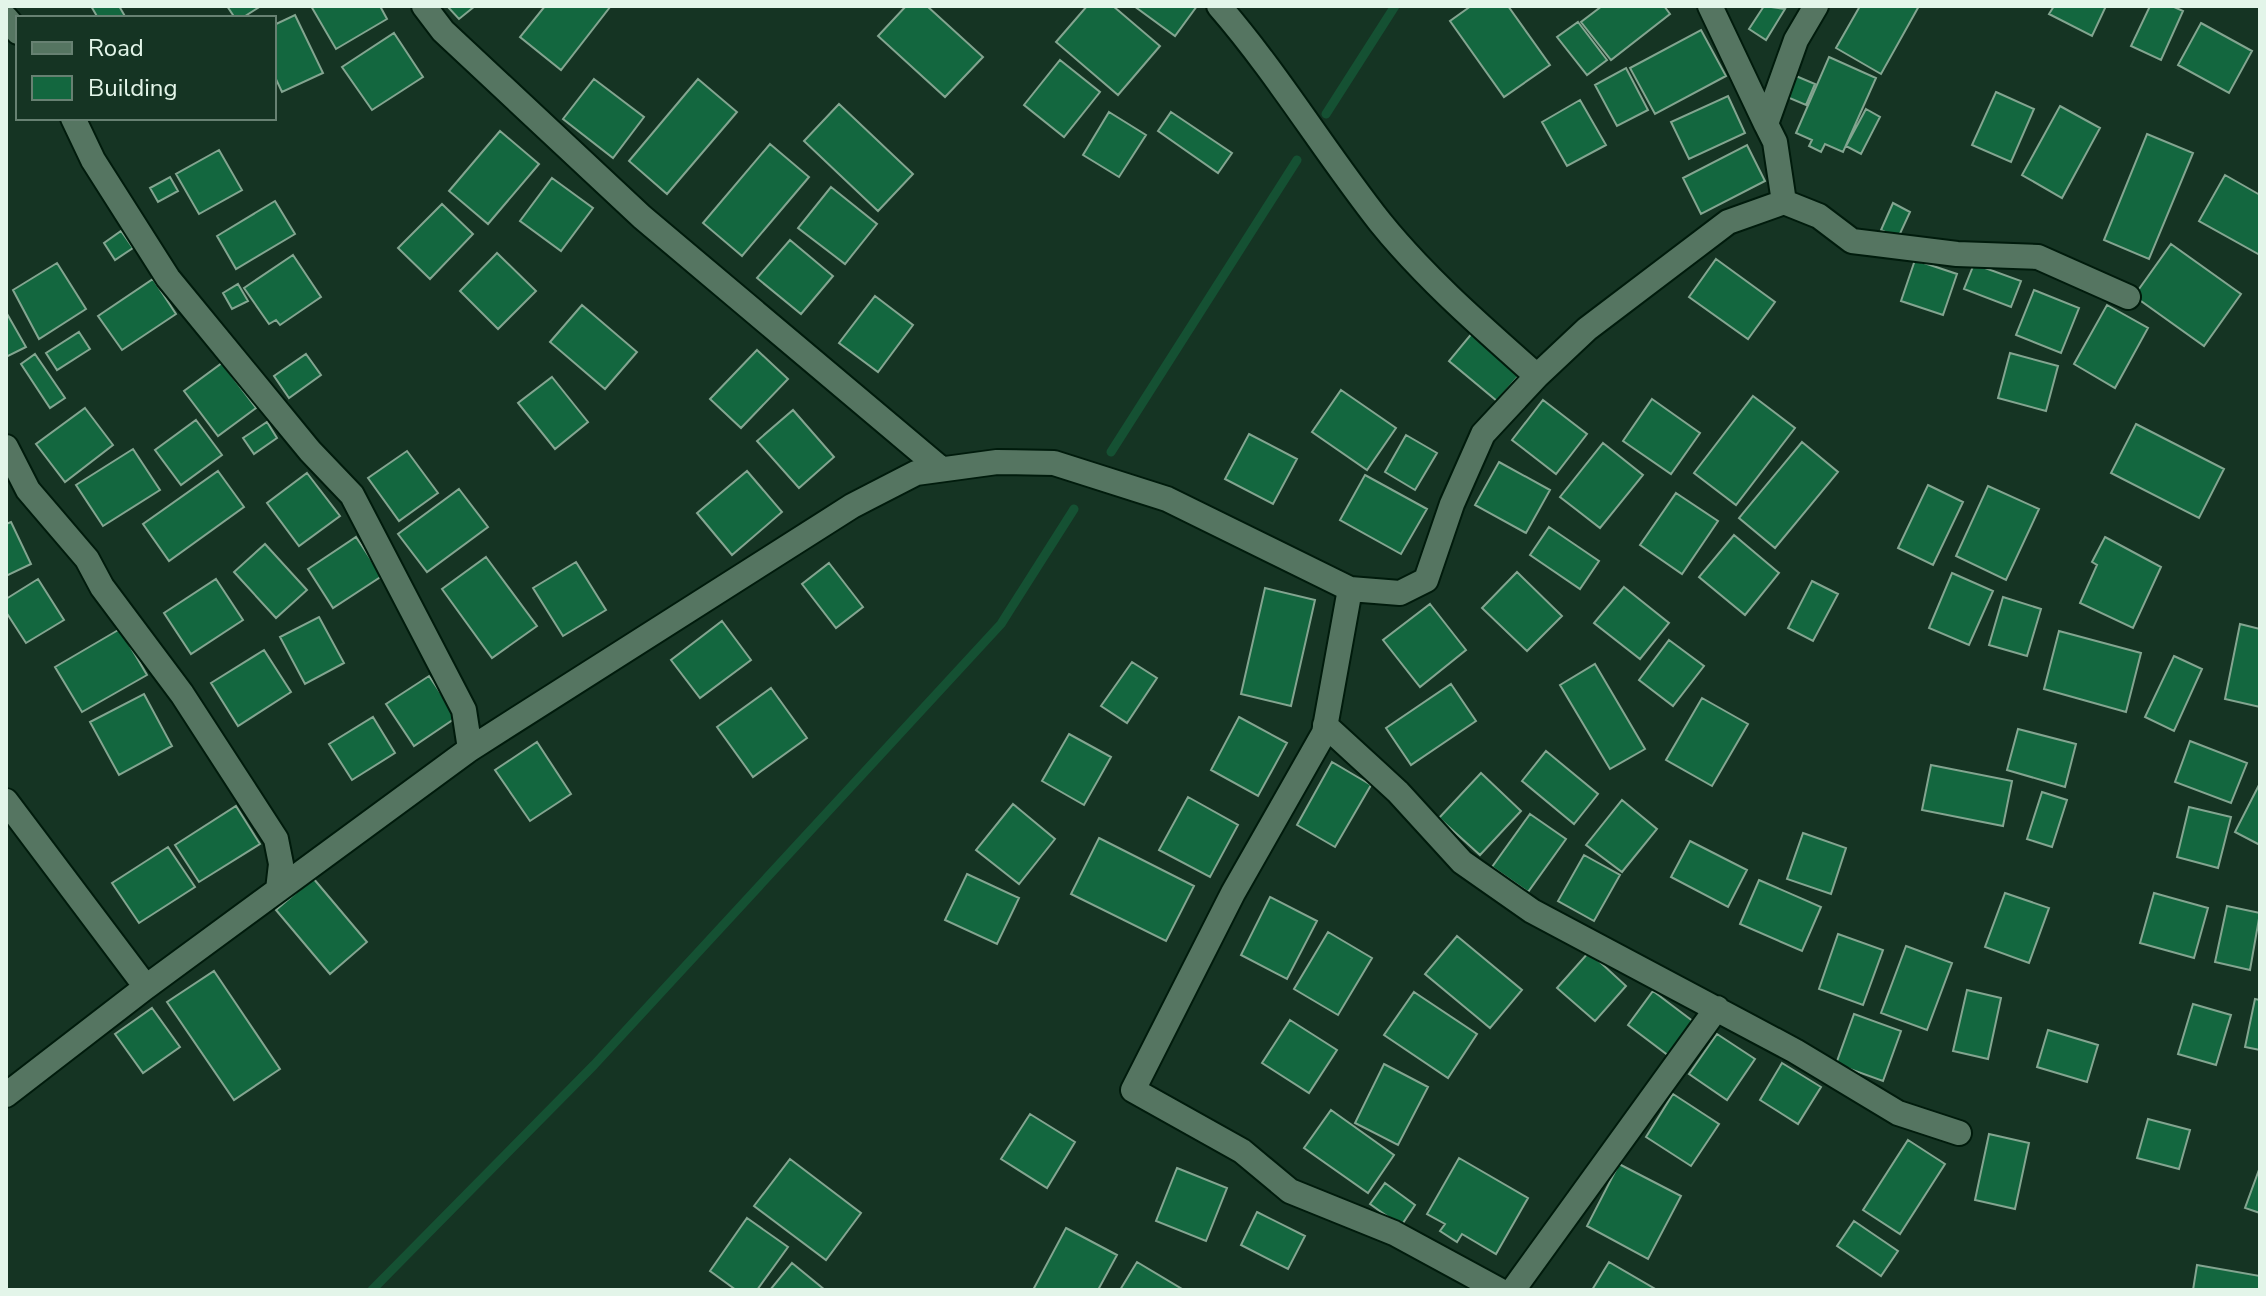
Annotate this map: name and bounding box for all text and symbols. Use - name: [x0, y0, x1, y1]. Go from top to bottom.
- legend: [16, 16, 276, 120]
- text: Road: [88, 32, 144, 64]
- text: Building: [88, 72, 178, 104]

